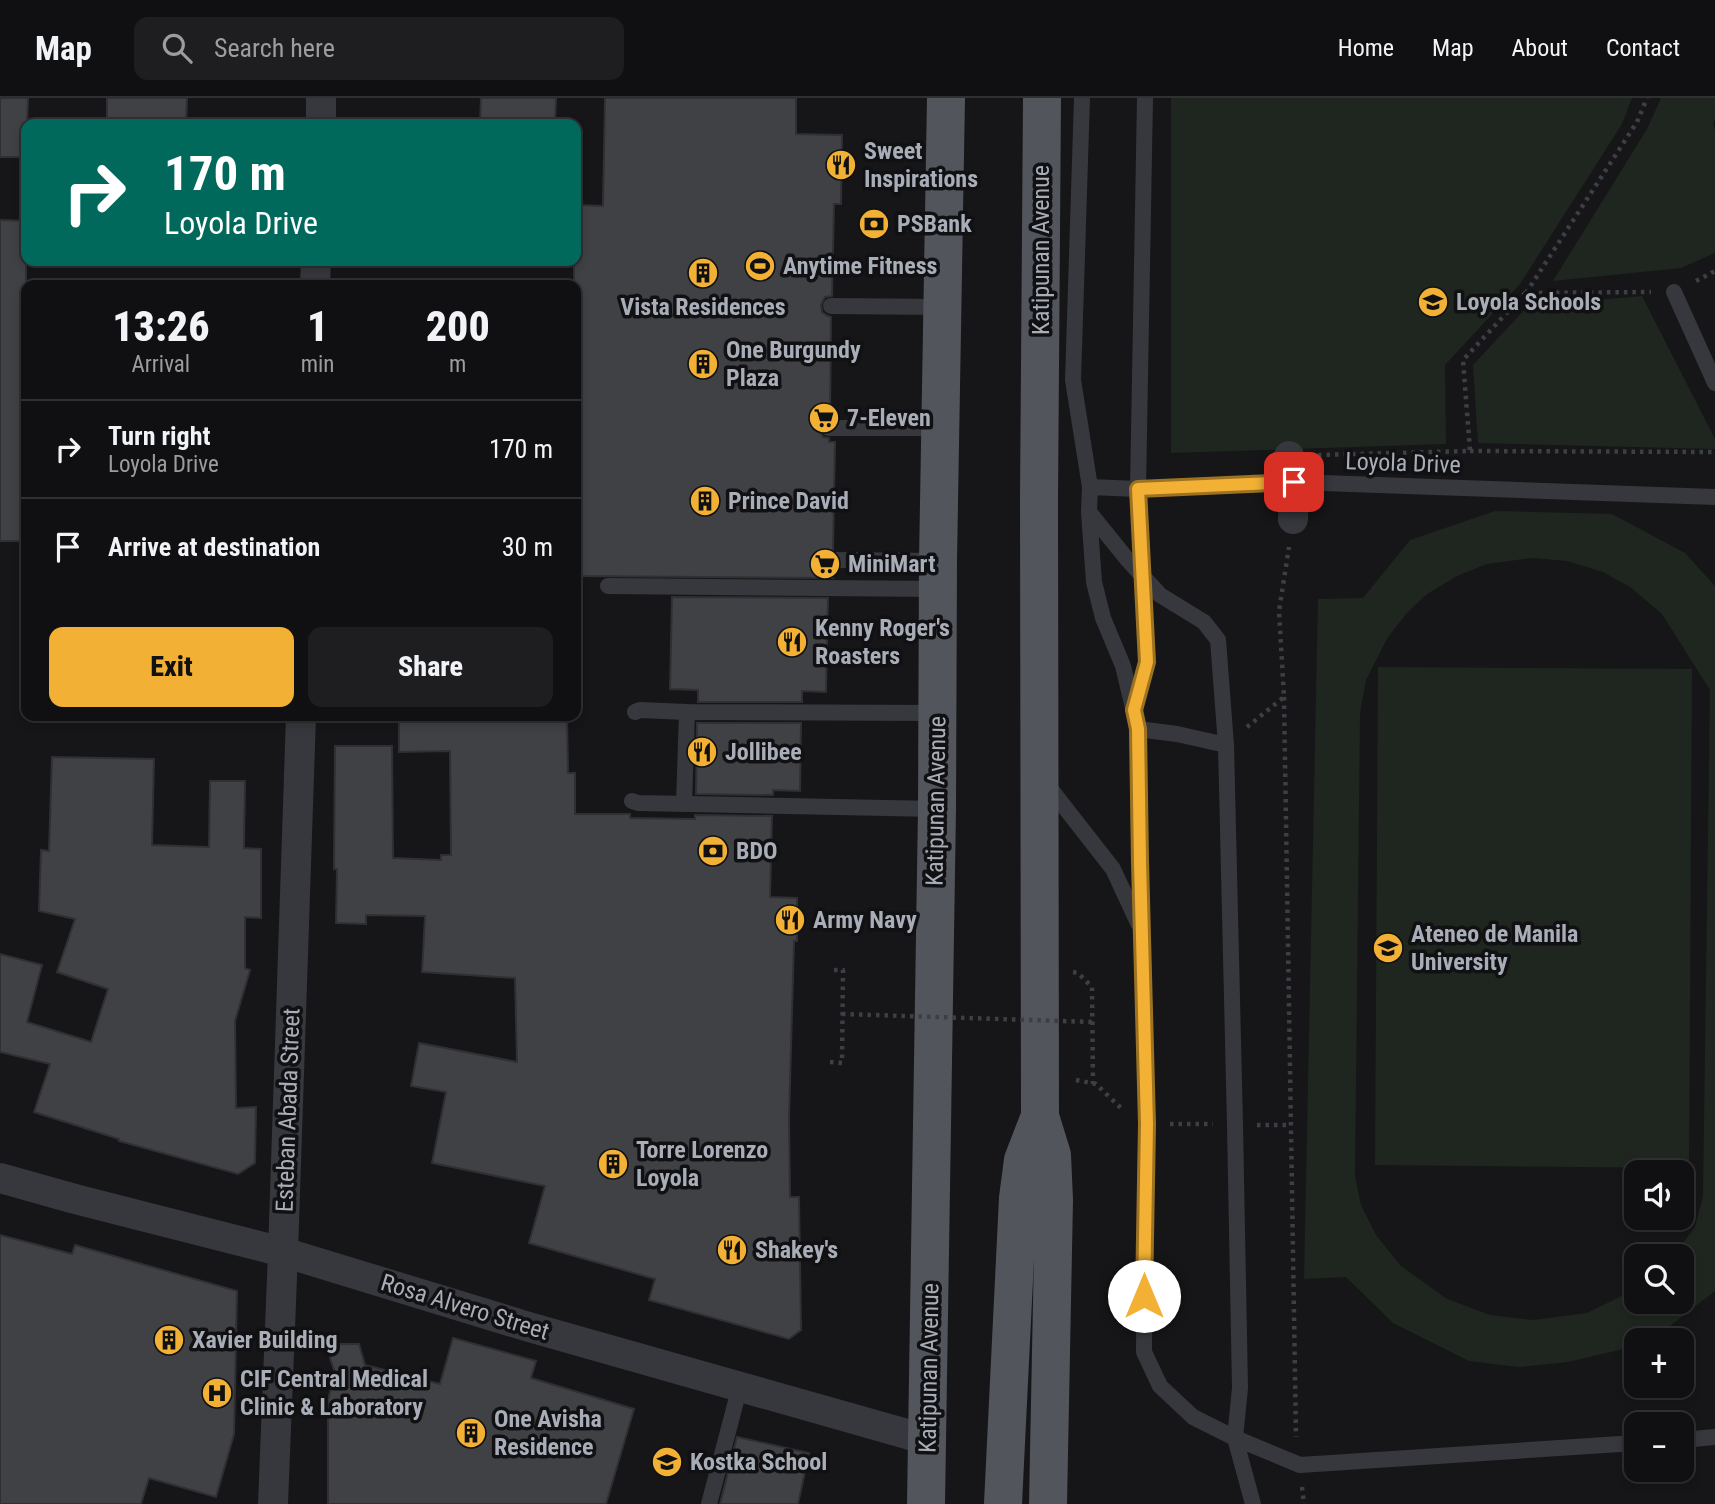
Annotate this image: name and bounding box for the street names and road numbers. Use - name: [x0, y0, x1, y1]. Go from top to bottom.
- street label: Katipunan Avenue: [1027, 165, 1055, 335]
- street label: Loyola Drive: [1345, 447, 1461, 479]
- street label: Katipunan Avenue: [921, 716, 951, 886]
- street label: Esteban Abada Street: [270, 1008, 306, 1212]
- street label: Rosa Alvero Street: [378, 1268, 552, 1346]
- street label: Katipunan Avenue: [914, 1283, 944, 1453]

